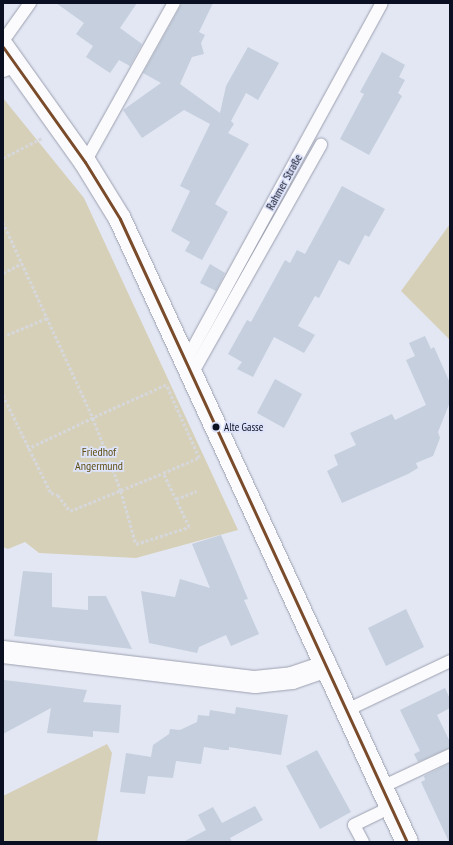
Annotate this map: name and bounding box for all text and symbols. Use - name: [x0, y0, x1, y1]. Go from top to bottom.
- street label: Rahmer Straße: [263, 151, 305, 213]
- place label: Alte Gasse: [224, 420, 263, 434]
- marker: Alte Gasse: [211, 422, 221, 432]
- park label: Friedhof Angermund: [75, 445, 123, 473]

